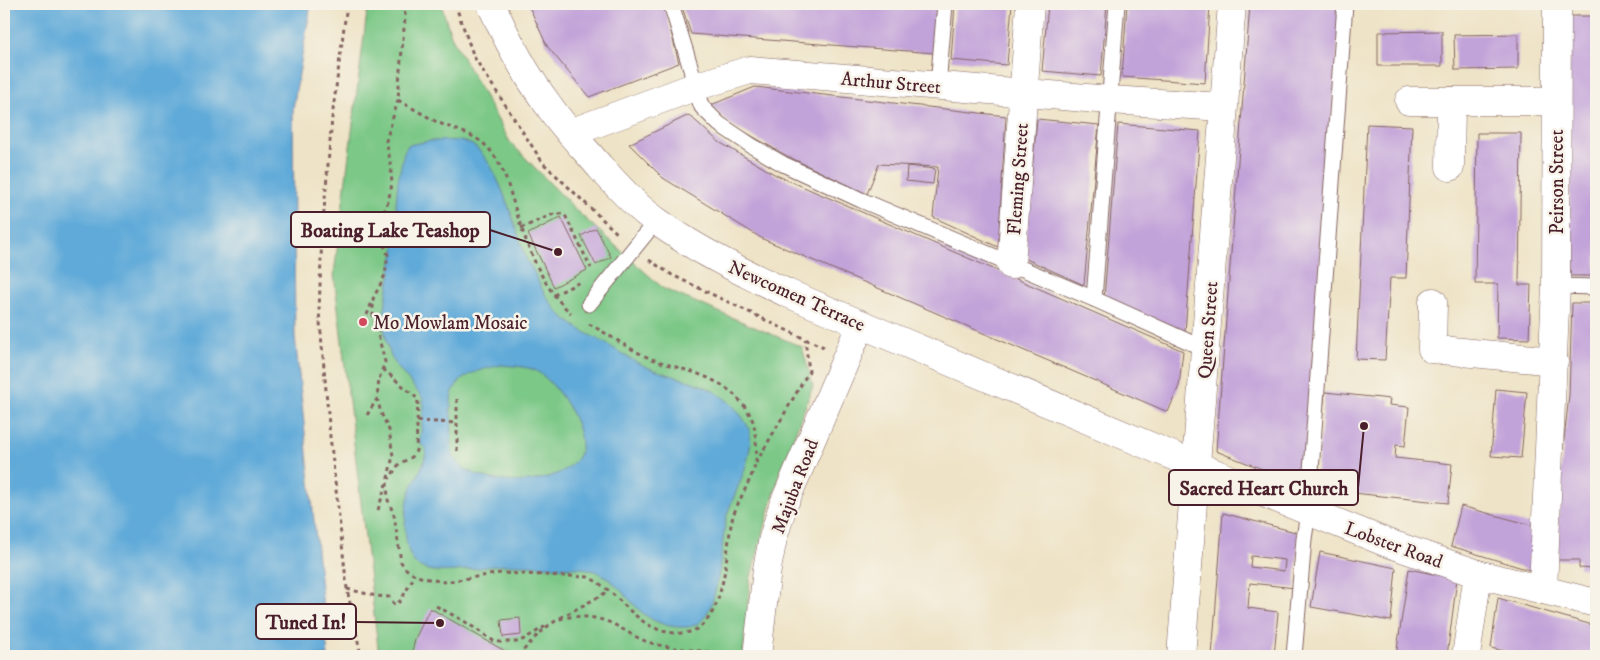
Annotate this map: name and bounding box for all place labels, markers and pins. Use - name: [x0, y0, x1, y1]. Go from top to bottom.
- callout: Boating Lake Teashop: [291, 212, 490, 247]
- place label: Mo Mowlam Mosaic: [373, 312, 527, 335]
- marker: Mo Mowlam Mosaic: [357, 316, 369, 328]
- callout: Sacred Heart Church: [1169, 470, 1358, 505]
- callout: Tuned In!: [256, 604, 356, 639]

